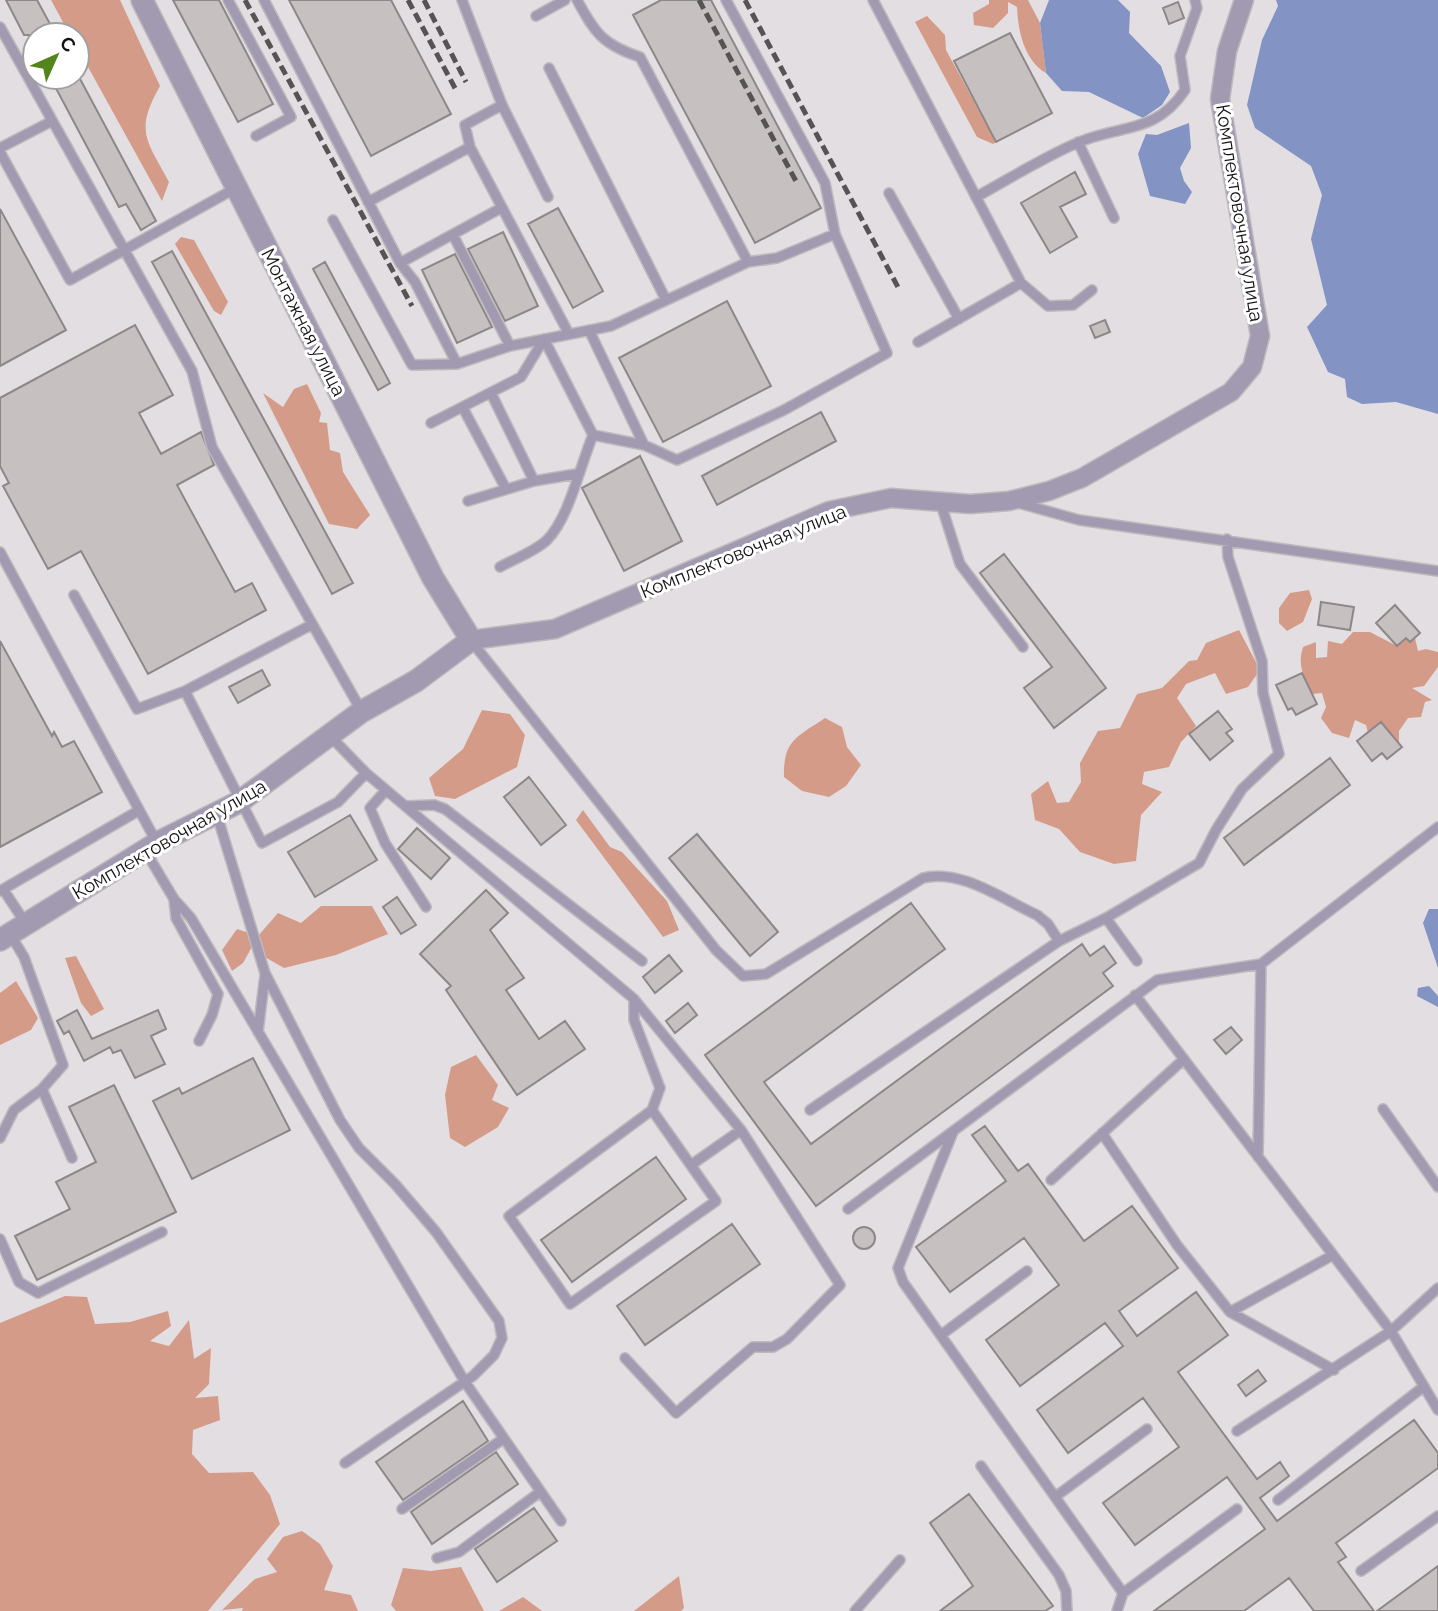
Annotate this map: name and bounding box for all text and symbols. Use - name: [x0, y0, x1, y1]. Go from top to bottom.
- north arrow: [21, 21, 91, 91]
- text: С: [56, 32, 80, 56]
- street label: Комплектовочная улица: [1212, 103, 1268, 323]
- street label: Монтажная улица: [257, 245, 351, 399]
- street label: Комплектовочная улица: [637, 500, 849, 602]
- street label: Комплектовочная улица: [68, 775, 270, 903]

